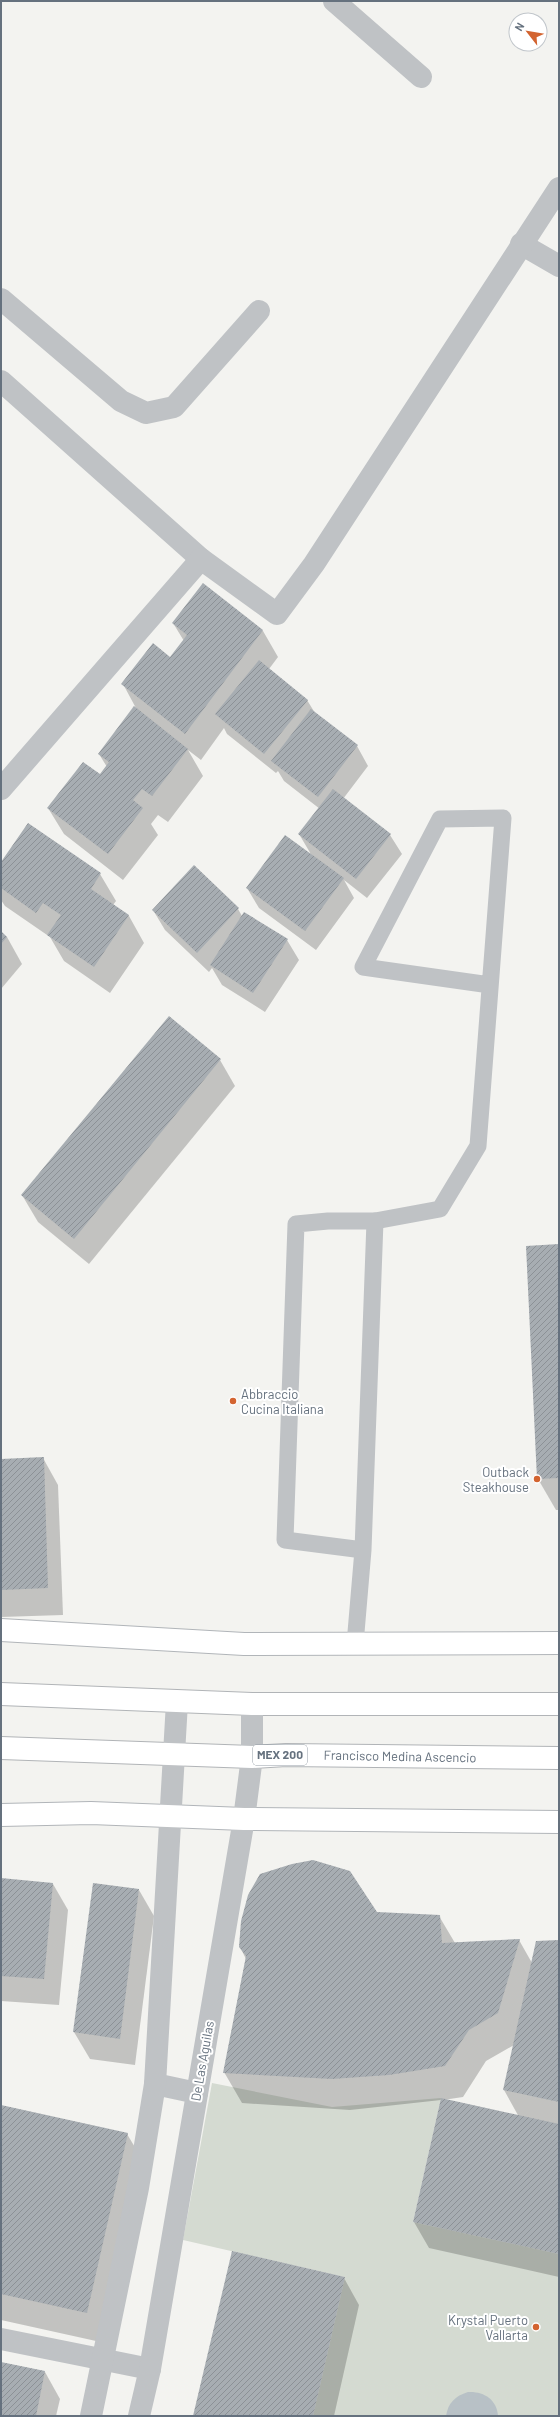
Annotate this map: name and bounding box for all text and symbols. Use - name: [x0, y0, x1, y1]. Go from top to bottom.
- north arrow: [508, 12, 548, 52]
- text: N: [512, 20, 526, 33]
- place label: Abbraccio Cucina Italiana: [241, 1386, 324, 1417]
- marker: Abbraccio Cucina Italiana: [228, 1396, 238, 1406]
- place label: Outback Steakhouse: [463, 1464, 529, 1495]
- marker: Outback Steakhouse: [532, 1474, 542, 1484]
- road number: MEX 200: [253, 1745, 307, 1765]
- street label: Francisco Medina Ascencio: [323, 1747, 477, 1765]
- street label: De Las Aguilas: [187, 2020, 217, 2102]
- place label: Krystal Puerto Vallarta: [448, 2312, 528, 2343]
- marker: Krystal Puerto Vallarta: [531, 2322, 541, 2332]

